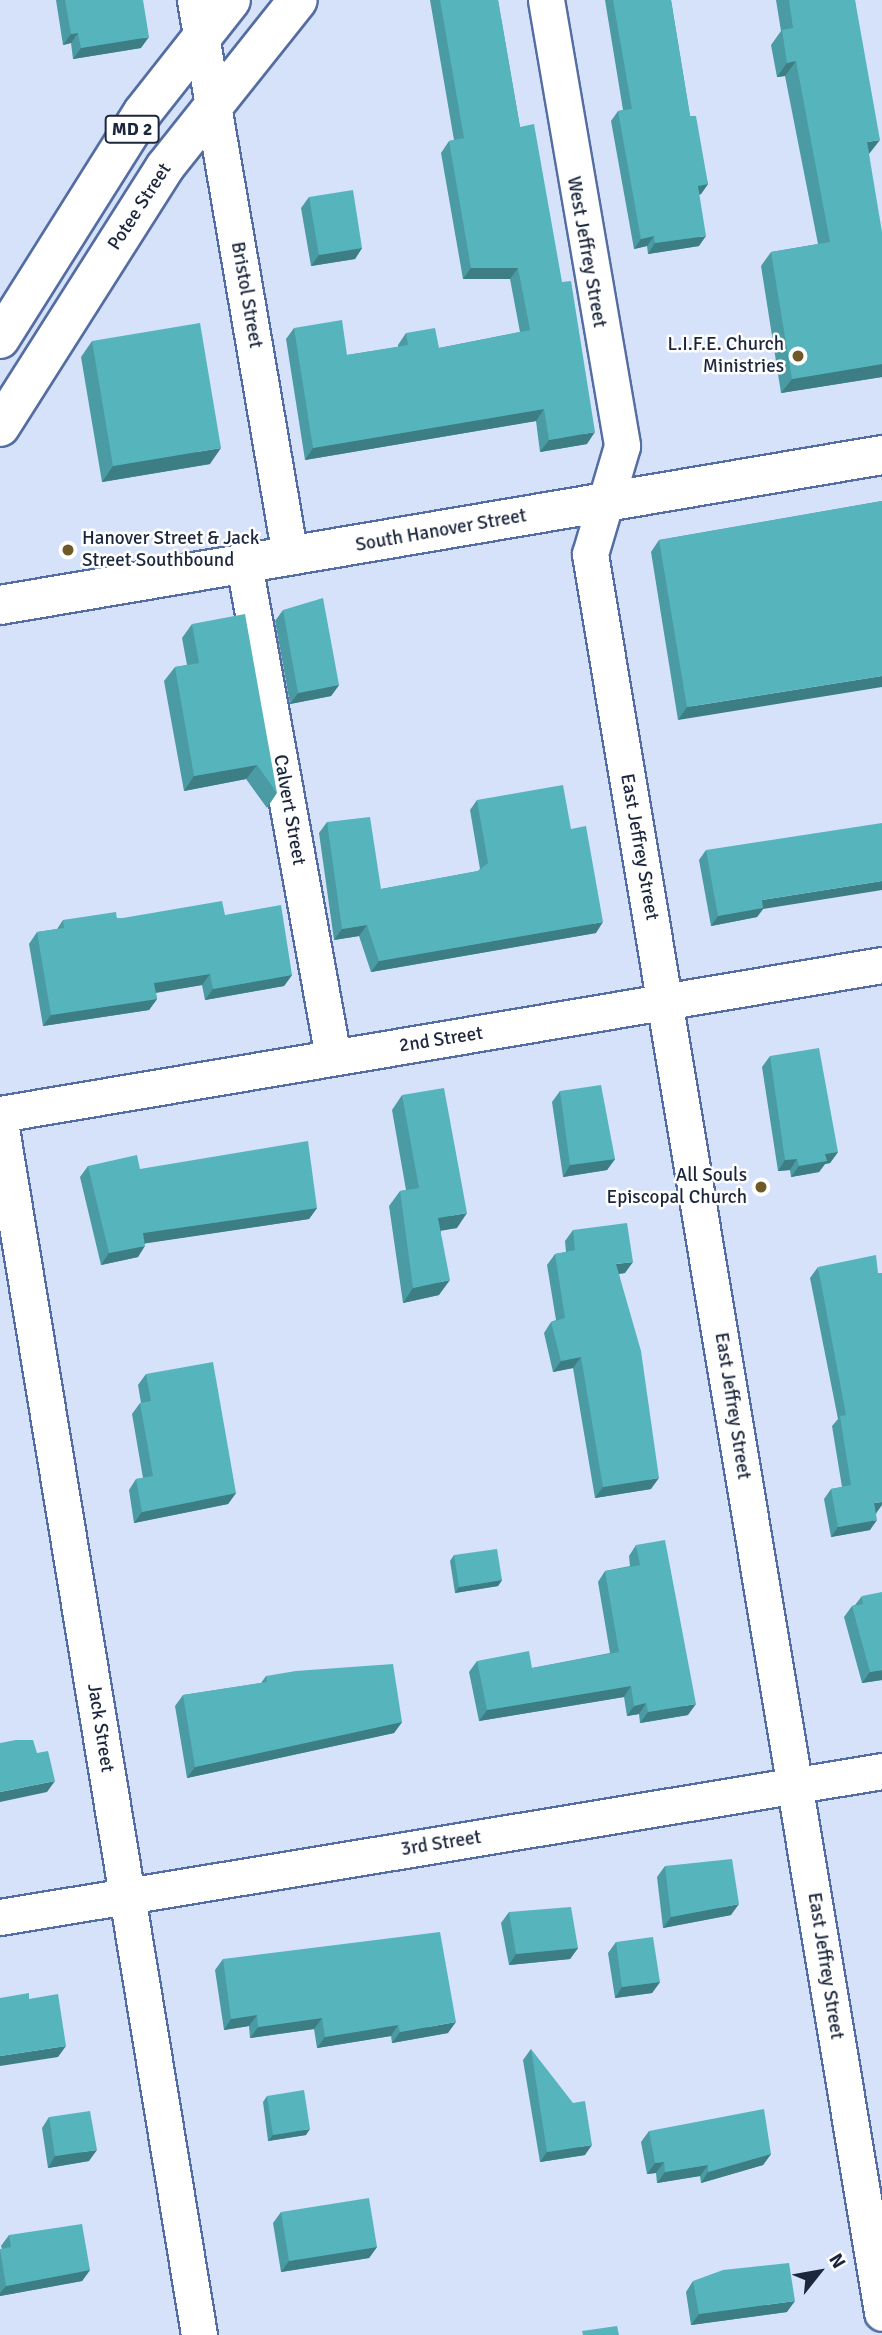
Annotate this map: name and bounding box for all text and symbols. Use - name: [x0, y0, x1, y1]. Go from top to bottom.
- road number: MD 2: [104, 114, 160, 144]
- street label: Potee Street: [103, 159, 177, 255]
- street label: West Jeffrey Street: [561, 175, 611, 329]
- street label: Bristol Street: [225, 240, 267, 350]
- place label: L.I.F.E. Church Ministries: [668, 334, 784, 378]
- marker: L.I.F.E. Church Ministries: [790, 348, 806, 364]
- street label: South Hanover Street: [354, 505, 528, 557]
- place label: Hanover Street & Jack Street Southbound: [82, 528, 259, 572]
- marker: Hanover Street & Jack Street Southbound: [60, 542, 76, 558]
- street label: Calvert Street: [268, 753, 310, 867]
- street label: East Jeffrey Street: [615, 772, 663, 922]
- street label: 2nd Street: [398, 1022, 484, 1058]
- place label: All Souls Episcopal Church: [606, 1165, 747, 1209]
- marker: All Souls Episcopal Church: [753, 1179, 769, 1195]
- street label: East Jeffrey Street: [709, 1331, 755, 1481]
- street label: Jack Street: [82, 1682, 118, 1774]
- street label: 3rd Street: [399, 1826, 483, 1862]
- street label: East Jeffrey Street: [802, 1891, 848, 2041]
- north arrow: [784, 2237, 854, 2307]
- text: N: [823, 2249, 851, 2273]

